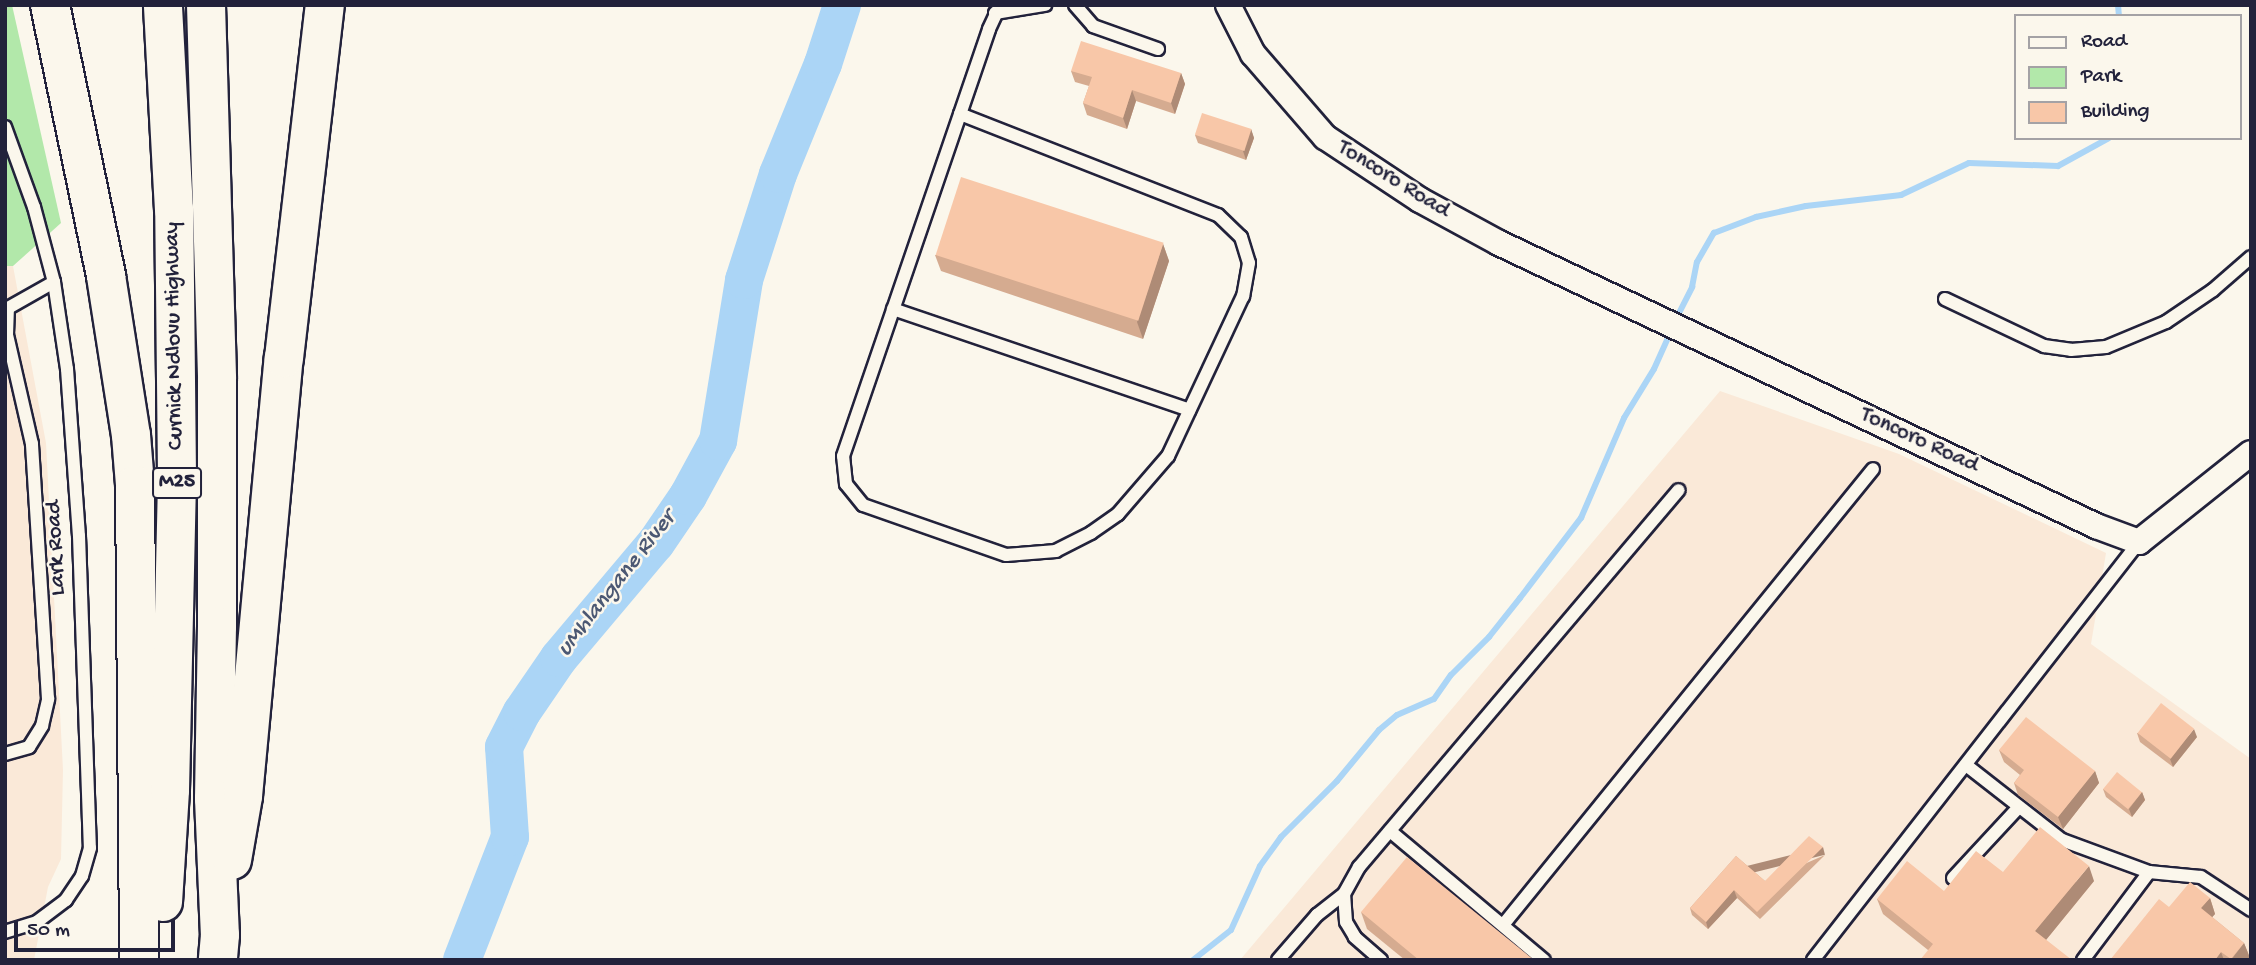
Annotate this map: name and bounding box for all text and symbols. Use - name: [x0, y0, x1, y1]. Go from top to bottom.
- legend: [2014, 14, 2242, 140]
- text: Road: [2081, 30, 2127, 55]
- text: Park: [2081, 65, 2121, 90]
- text: Building: [2081, 100, 2150, 125]
- street label: Toncoro Road: [1332, 135, 1454, 225]
- street label: Curnick Ndlovu Highway: [159, 222, 191, 450]
- street label: Toncoro Road: [1856, 402, 1982, 480]
- road number: M25: [151, 466, 203, 500]
- street label: Lark Road: [41, 500, 73, 596]
- water label: uMhlangane River: [551, 506, 683, 662]
- scale bar: [18, 906, 178, 950]
- text: 50 m: [27, 919, 70, 944]

